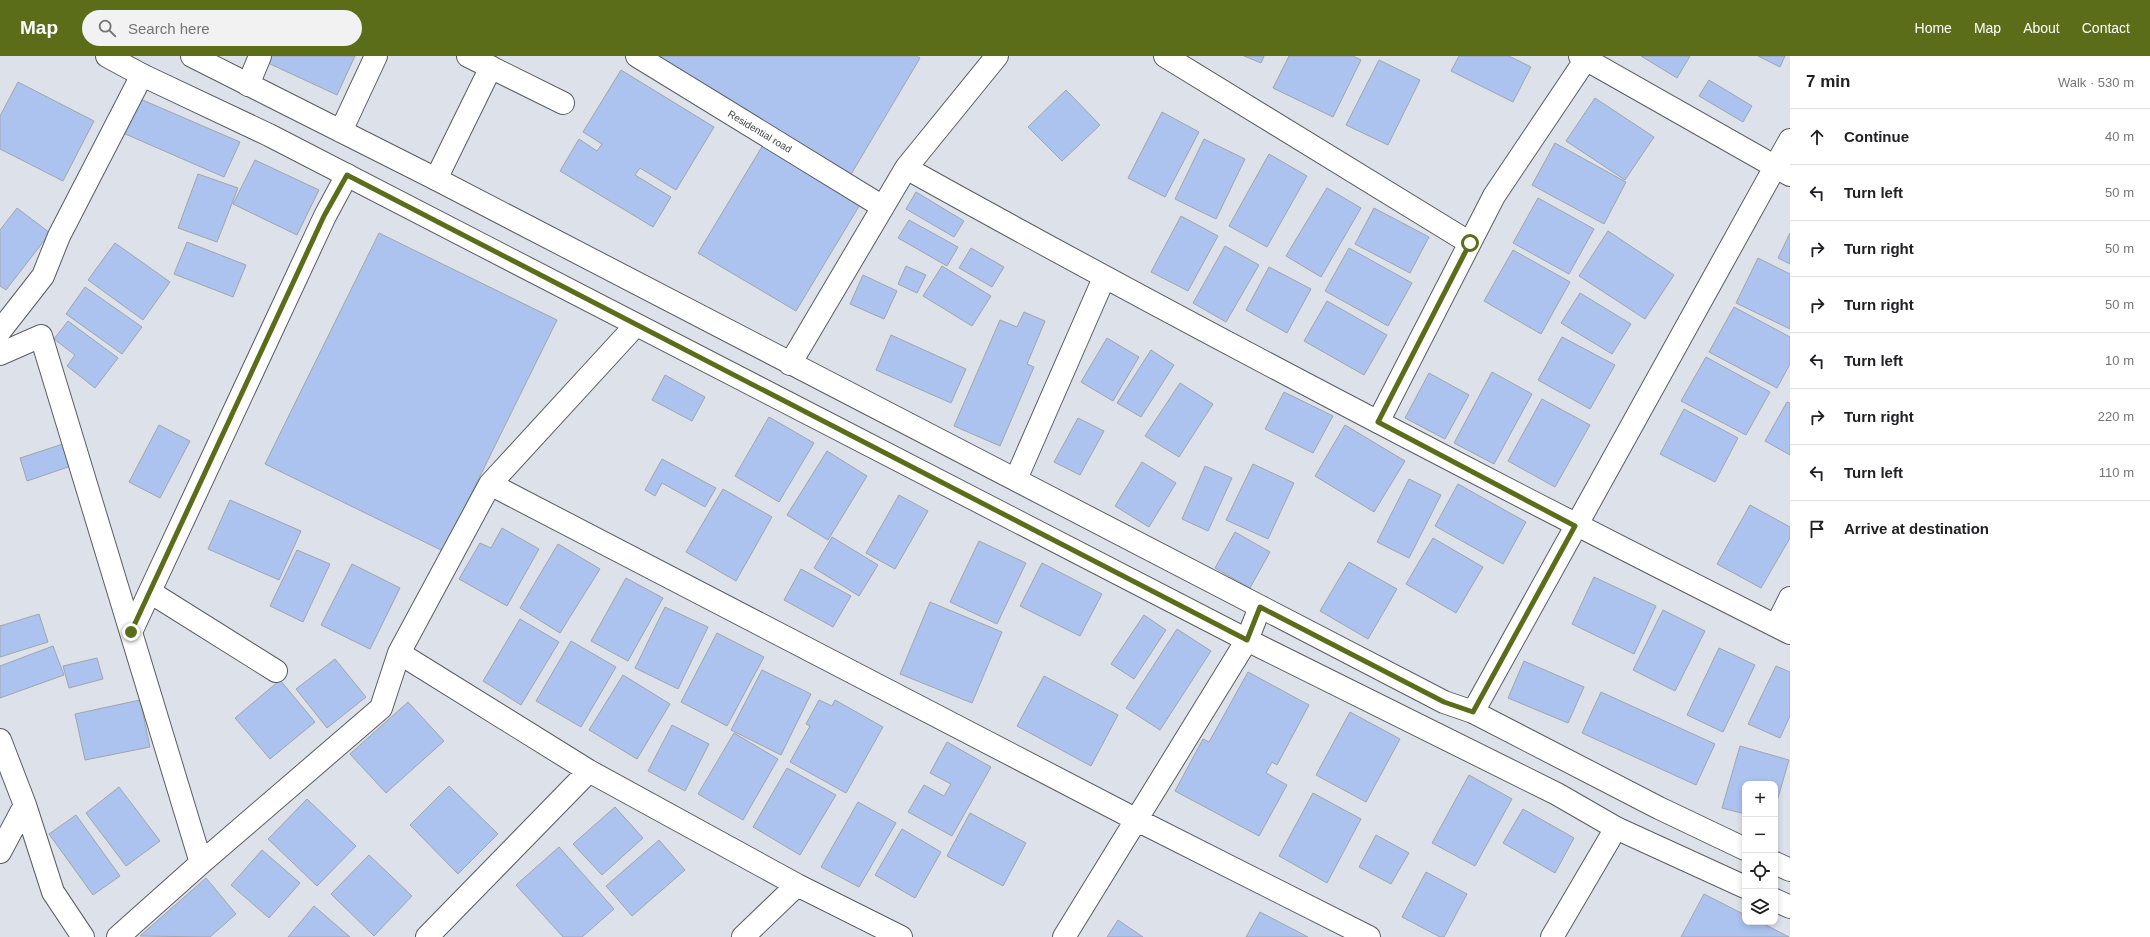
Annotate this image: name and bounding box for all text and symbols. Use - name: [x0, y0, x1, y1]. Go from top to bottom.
- search box: [82, 10, 362, 46]
- text: Map: [20, 17, 58, 38]
- icon: search: [96, 17, 118, 39]
- text: Search here: [128, 20, 210, 37]
- text: Home: [1915, 20, 1952, 36]
- text: Map: [1974, 20, 2001, 36]
- text: About: [2023, 20, 2060, 36]
- text: Contact: [2082, 20, 2130, 36]
- text: 7 min: [1806, 72, 1850, 91]
- text: Walk · 530 m: [2058, 75, 2134, 90]
- street label: Residential road: [726, 108, 794, 155]
- icon: ahead: [1806, 126, 1828, 148]
- text: Continue: [1844, 128, 1909, 145]
- text: 40 m: [2105, 129, 2134, 144]
- icon: left: [1806, 182, 1828, 204]
- text: Turn left: [1844, 184, 1903, 201]
- text: 50 m: [2105, 185, 2134, 200]
- route start: [1461, 234, 1479, 252]
- icon: right: [1806, 238, 1828, 260]
- text: Turn right: [1844, 240, 1914, 257]
- text: 50 m: [2105, 241, 2134, 256]
- icon: right: [1806, 294, 1828, 316]
- text: Turn right: [1844, 296, 1914, 313]
- text: 50 m: [2105, 297, 2134, 312]
- icon: left: [1806, 350, 1828, 372]
- text: Turn left: [1844, 352, 1903, 369]
- text: 10 m: [2105, 353, 2134, 368]
- icon: right: [1806, 406, 1828, 428]
- text: Turn right: [1844, 408, 1914, 425]
- text: 220 m: [2098, 409, 2134, 424]
- icon: left: [1806, 462, 1828, 484]
- text: Turn left: [1844, 464, 1903, 481]
- text: 110 m: [2099, 465, 2134, 480]
- icon: arrive: [1806, 518, 1828, 540]
- text: Arrive at destination: [1844, 520, 1989, 537]
- route end: [122, 623, 140, 641]
- map controls: [1742, 781, 1778, 925]
- button: +: [1742, 781, 1778, 817]
- button: −: [1742, 817, 1778, 853]
- button: locate: [1742, 853, 1778, 889]
- button: layers: [1742, 889, 1778, 925]

